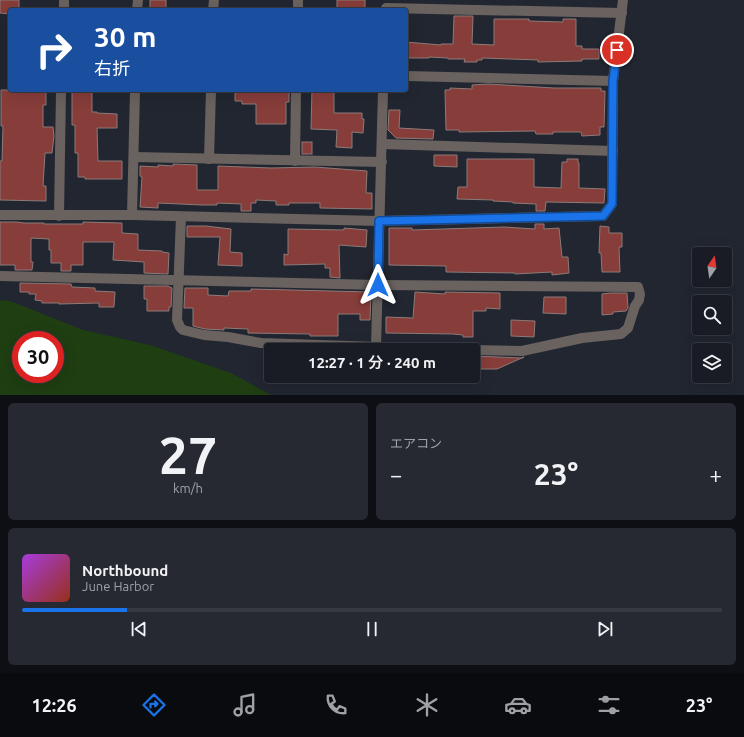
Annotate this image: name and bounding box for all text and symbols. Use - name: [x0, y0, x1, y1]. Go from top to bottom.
- text: 30 m: [94, 21, 156, 52]
- icon: right: [28, 24, 80, 76]
- pin: [600, 33, 634, 67]
- icon: arrive: [606, 39, 628, 61]
- text: 右折: [94, 58, 130, 78]
- north arrow: [692, 247, 732, 287]
- map controls: [692, 247, 732, 383]
- position arrow: [357, 264, 399, 306]
- button: search: [692, 295, 732, 335]
- speed limit sign: 30: [12, 331, 64, 383]
- button: layers: [692, 343, 732, 383]
- text: 12:27 · 1 分 · 240 m: [308, 354, 436, 371]
- text: 27: [159, 426, 217, 484]
- text: エアコン: [390, 436, 442, 450]
- text: 23°: [534, 457, 578, 491]
- text: −: [390, 462, 402, 487]
- text: +: [710, 462, 722, 487]
- text: km/h: [173, 481, 203, 495]
- text: Northbound: [82, 562, 168, 579]
- text: June Harbor: [82, 579, 154, 593]
- icon: previous: [128, 618, 150, 640]
- icon: pause: [361, 618, 383, 640]
- icon: next: [594, 618, 616, 640]
- icon: directions: [140, 691, 168, 719]
- icon: music: [231, 691, 259, 719]
- icon: phone: [322, 691, 350, 719]
- icon: climate: [413, 691, 441, 719]
- icon: car: [504, 691, 532, 719]
- icon: filters: [595, 691, 623, 719]
- text: 12:26: [32, 695, 77, 715]
- text: 23°: [686, 695, 712, 715]

